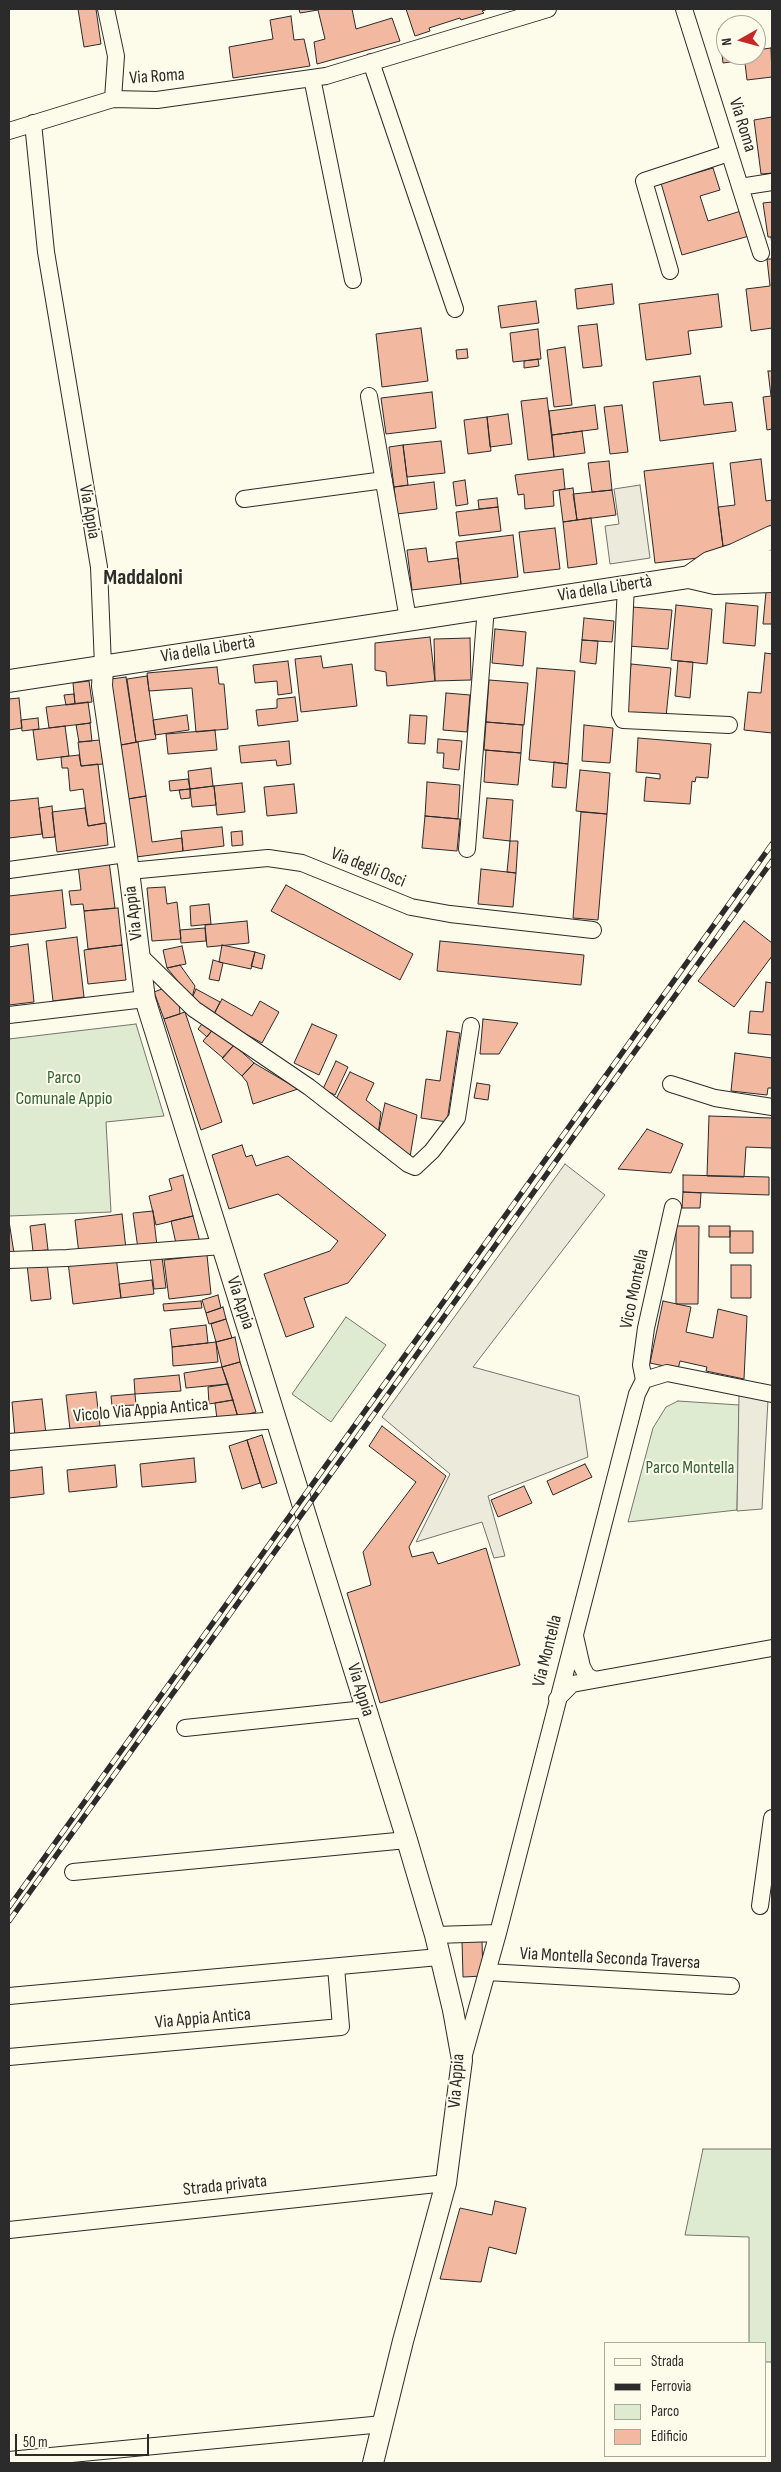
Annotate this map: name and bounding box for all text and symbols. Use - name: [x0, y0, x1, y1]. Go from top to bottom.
- north arrow: [716, 15, 766, 65]
- text: N: [718, 37, 736, 47]
- street label: Via Roma: [129, 64, 185, 90]
- street label: Via Roma: [724, 95, 760, 155]
- street label: Via Appia: [74, 483, 104, 541]
- district label: Maddaloni: [103, 565, 183, 591]
- street label: Via della Libertà: [556, 571, 654, 607]
- street label: Via della Libertà: [159, 632, 257, 668]
- street label: Via degli Osci: [327, 843, 409, 893]
- street label: Via Appia: [120, 885, 148, 941]
- park label: Parco Comunale Appio: [16, 1067, 112, 1110]
- street label: Vico Montella: [616, 1247, 654, 1331]
- street label: Via Appia: [221, 1274, 259, 1332]
- street label: Vicolo Via Appia Antica: [72, 1394, 210, 1428]
- park label: Parco Montella: [646, 1457, 734, 1479]
- street label: Via Montella: [529, 1613, 567, 1689]
- street label: Via Appia: [342, 1661, 378, 1719]
- street label: Via Montella Seconda Traversa: [519, 1943, 701, 1975]
- street label: Via Appia Antica: [154, 2004, 252, 2034]
- street label: Via Appia: [444, 2053, 470, 2109]
- street label: Strada privata: [182, 2171, 268, 2201]
- legend: [604, 2342, 766, 2457]
- text: Strada: [651, 2352, 684, 2371]
- text: Ferrovia: [651, 2377, 691, 2396]
- text: Parco: [651, 2402, 679, 2421]
- scale bar: [18, 2424, 151, 2456]
- text: Edificio: [651, 2427, 688, 2446]
- text: 50 m: [23, 2433, 48, 2452]

